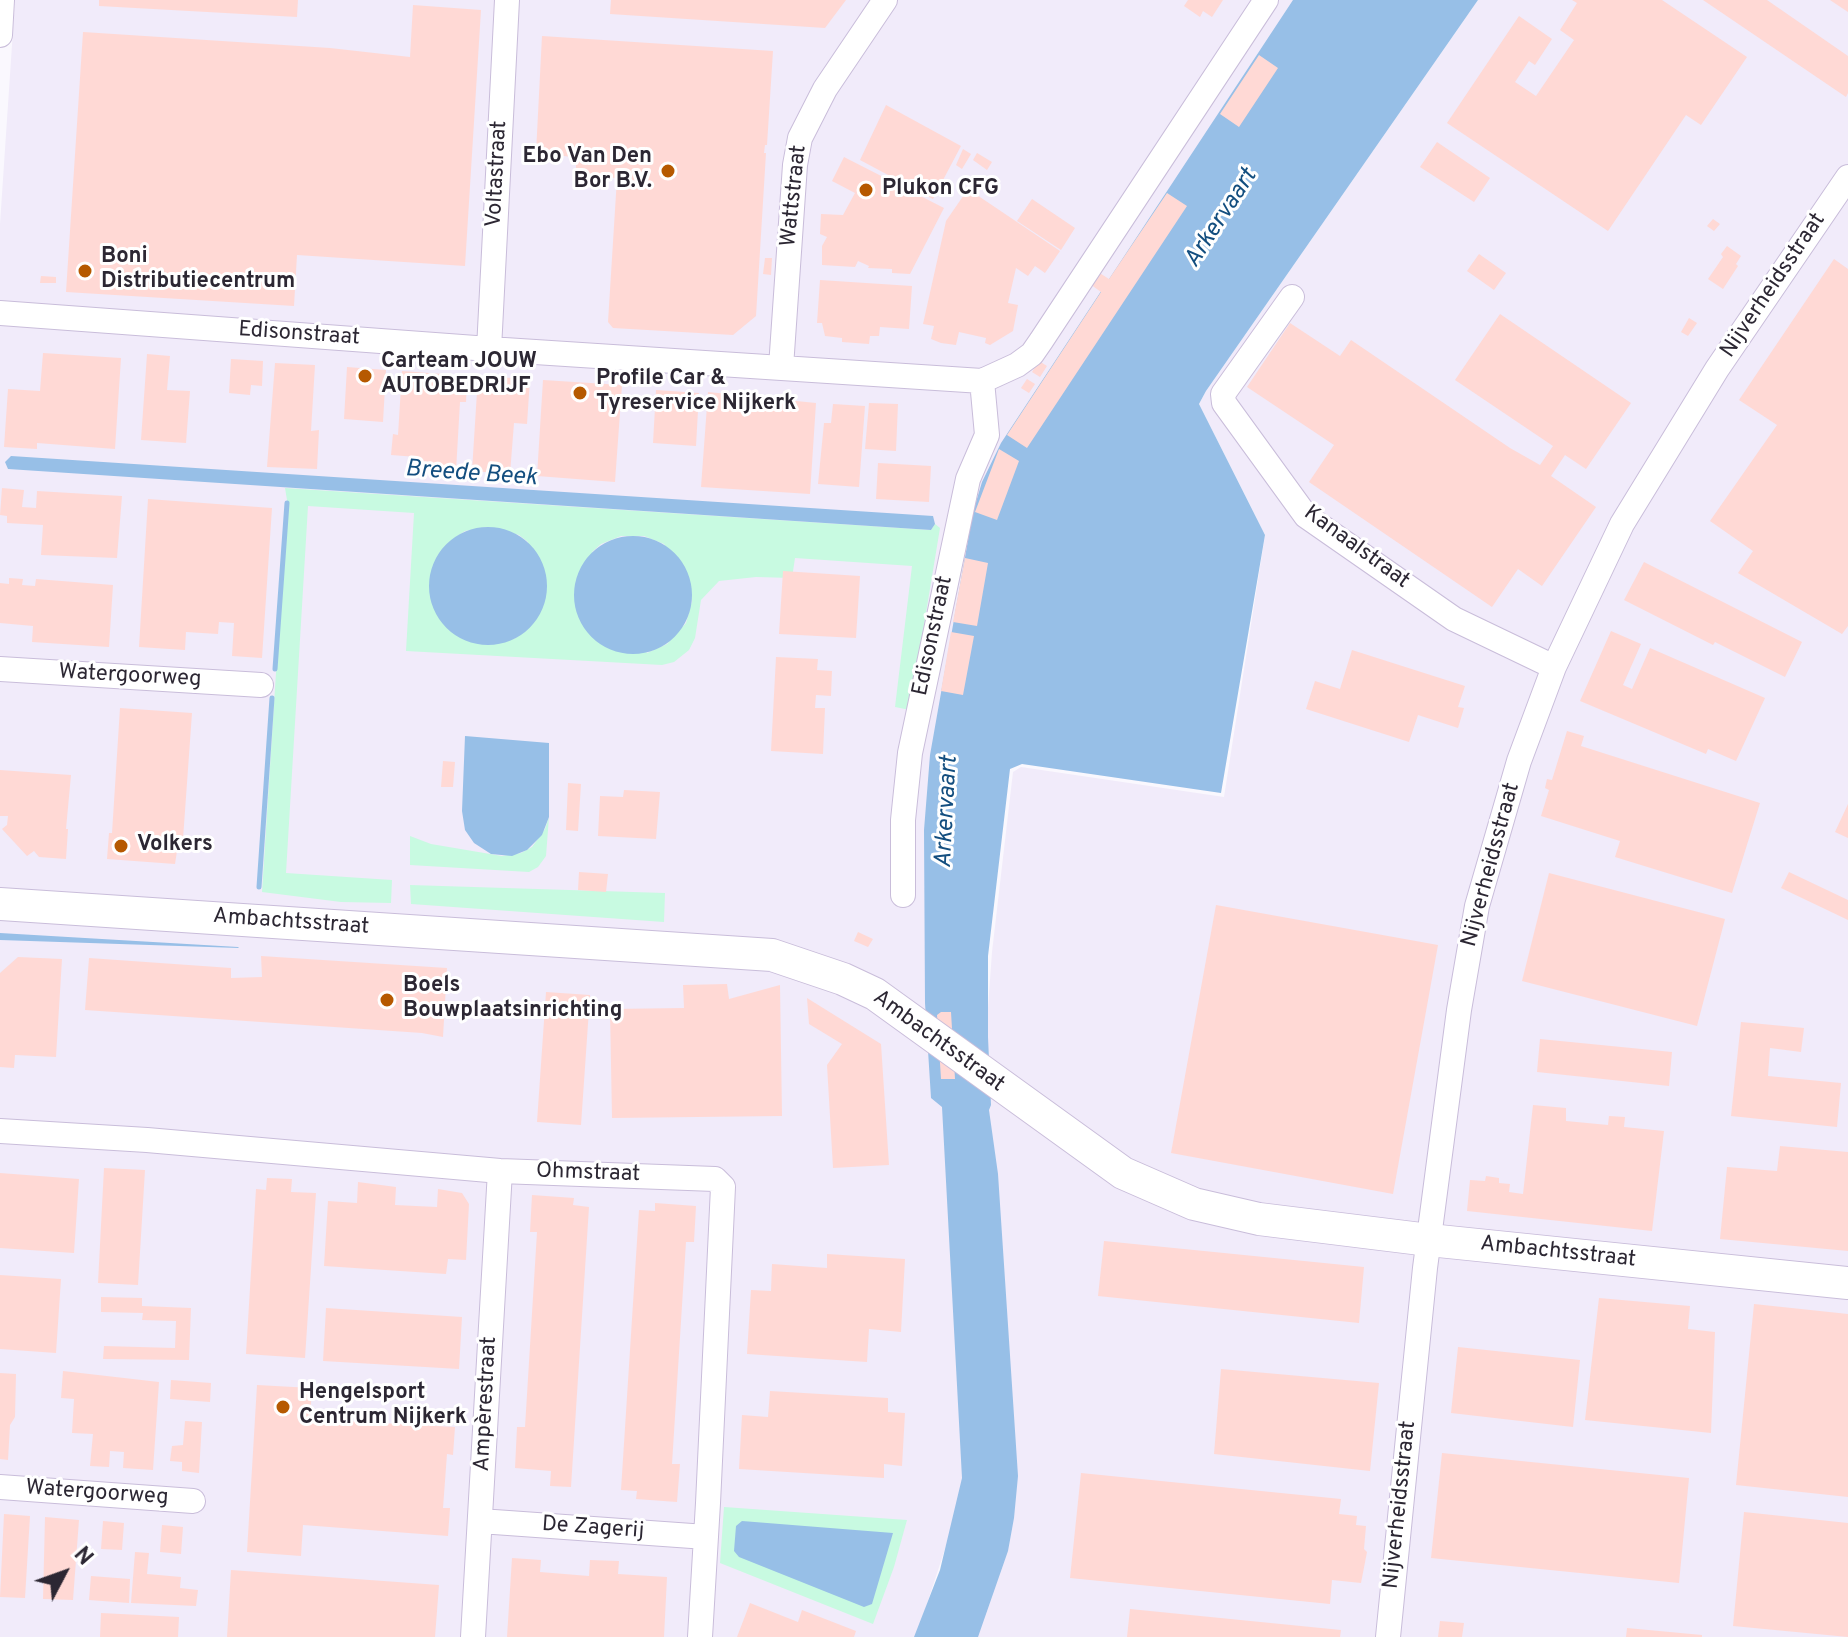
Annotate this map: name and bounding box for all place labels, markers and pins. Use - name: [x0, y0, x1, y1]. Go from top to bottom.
- place label: Ebo Van Den Bor B.V.: [523, 145, 652, 196]
- marker: Ebo Van Den Bor B.V.: [659, 162, 677, 180]
- place label: Plukon CFG: [882, 177, 999, 203]
- marker: Plukon CFG: [857, 181, 875, 199]
- place label: Boni Distributiecentrum: [101, 245, 295, 296]
- marker: Boni Distributiecentrum: [76, 262, 94, 280]
- place label: Carteam JOUW AUTOBEDRIJF: [381, 350, 537, 402]
- marker: Carteam JOUW AUTOBEDRIJF: [356, 367, 374, 385]
- place label: Profile Car & Tyreservice Nijkerk: [596, 367, 796, 418]
- marker: Profile Car & Tyreservice Nijkerk: [571, 384, 589, 402]
- place label: Volkers: [137, 833, 213, 859]
- marker: Volkers: [112, 837, 130, 855]
- place label: Boels Bouwplaatsinrichting: [403, 974, 622, 1026]
- marker: Boels Bouwplaatsinrichting: [378, 991, 396, 1009]
- place label: Hengelsport Centrum Nijkerk: [299, 1381, 467, 1432]
- marker: Hengelsport Centrum Nijkerk: [274, 1398, 292, 1416]

